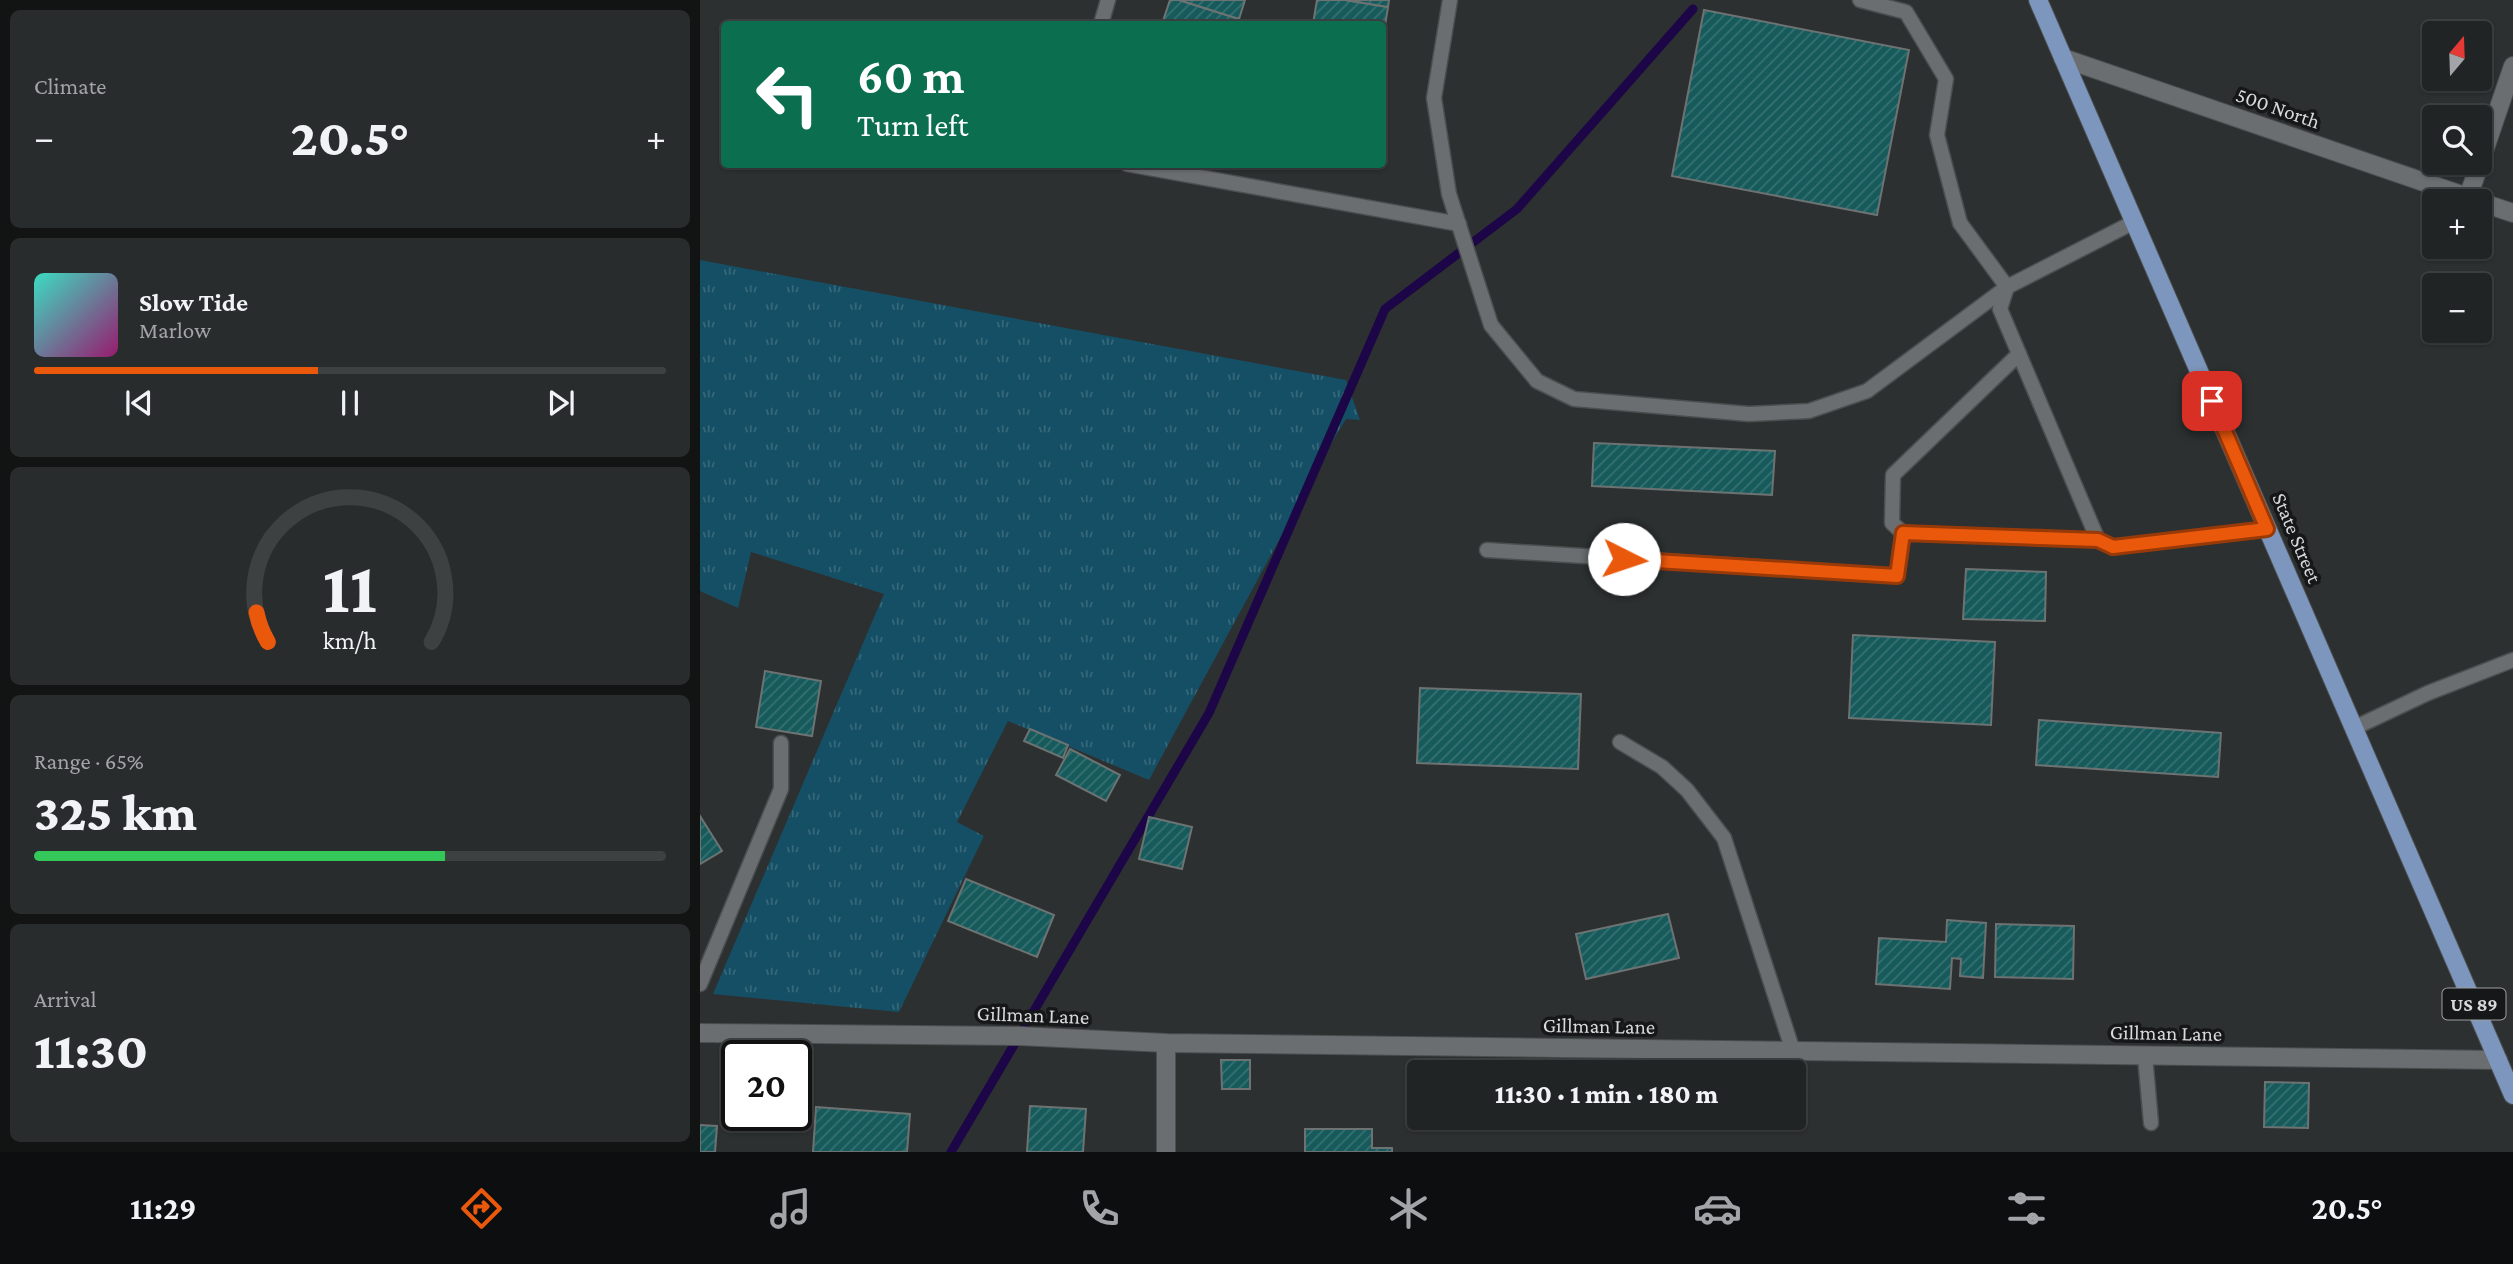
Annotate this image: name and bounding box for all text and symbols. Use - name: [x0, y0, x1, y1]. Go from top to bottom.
- north arrow: [2422, 21, 2492, 91]
- map controls: [2422, 21, 2492, 343]
- icon: left: [742, 49, 833, 140]
- text: 60 m: [857, 49, 964, 104]
- text: Climate: [34, 73, 106, 99]
- street label: 500 North: [2233, 82, 2323, 134]
- button: search: [2422, 105, 2492, 175]
- text: Turn left: [857, 107, 968, 143]
- text: 20.5°: [290, 108, 410, 166]
- text: −: [34, 116, 54, 158]
- text: +: [646, 116, 666, 158]
- button: +: [2422, 189, 2492, 259]
- button: −: [2422, 273, 2492, 343]
- text: Slow Tide: [139, 288, 248, 317]
- text: Marlow: [139, 317, 211, 343]
- pin: [2182, 371, 2242, 431]
- icon: arrive: [2193, 382, 2231, 420]
- icon: previous: [120, 384, 158, 422]
- icon: pause: [331, 384, 369, 422]
- icon: next: [542, 384, 580, 422]
- street label: State Street: [2267, 489, 2327, 588]
- position arrow: [1587, 522, 1661, 596]
- text: 11: [323, 547, 377, 628]
- text: km/h: [323, 627, 377, 654]
- text: Range · 65%: [34, 748, 144, 774]
- text: 325 km: [34, 783, 197, 841]
- text: Arrival: [34, 986, 97, 1012]
- road number: US 89: [2442, 988, 2506, 1020]
- street label: Gillman Lane: [976, 1001, 1090, 1029]
- street label: Gillman Lane: [1543, 1013, 1655, 1039]
- street label: Gillman Lane: [2110, 1020, 2222, 1046]
- text: 11:30: [34, 1021, 148, 1079]
- speed limit sign: 20: [721, 1040, 812, 1131]
- text: 11:30 · 1 min · 180 m: [1495, 1080, 1718, 1109]
- icon: directions: [457, 1184, 506, 1233]
- icon: music: [766, 1184, 815, 1233]
- icon: phone: [1075, 1184, 1124, 1233]
- icon: climate: [1384, 1184, 1433, 1233]
- icon: car: [1693, 1184, 1742, 1233]
- icon: filters: [2002, 1184, 2051, 1233]
- text: 11:29: [130, 1190, 197, 1226]
- text: 20.5°: [2312, 1190, 2383, 1226]

